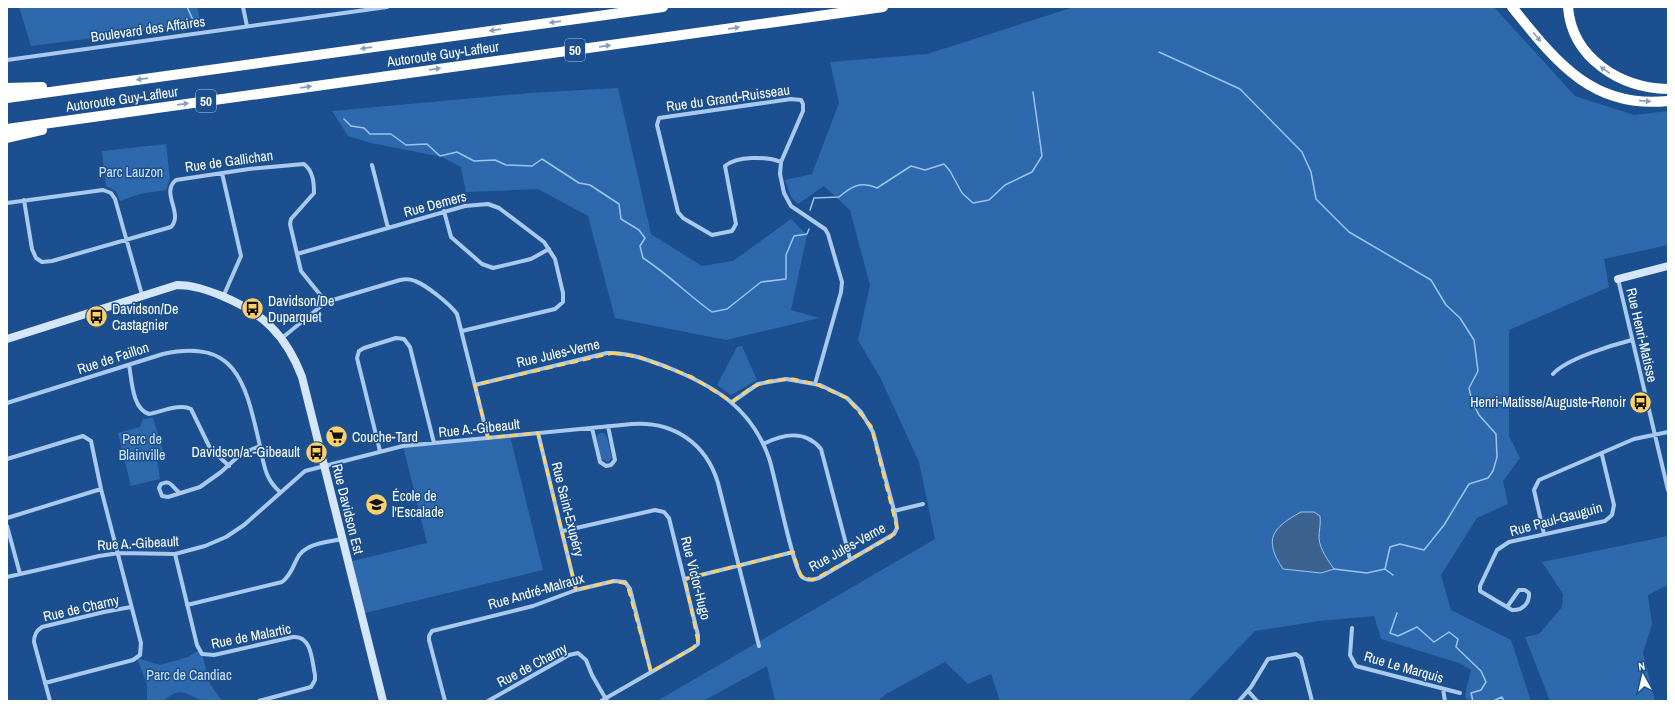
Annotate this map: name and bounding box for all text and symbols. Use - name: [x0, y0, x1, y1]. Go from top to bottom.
- street label: Boulevard des Affaires: [90, 12, 207, 46]
- one-way arrow: [549, 19, 561, 25]
- one-way arrow: [728, 25, 740, 31]
- one-way arrow: [489, 27, 501, 33]
- one-way arrow: [1532, 32, 1541, 43]
- street label: Autoroute Guy-Lafleur: [385, 37, 500, 71]
- road number: 50: [565, 39, 585, 61]
- one-way arrow: [599, 43, 611, 49]
- one-way arrow: [360, 45, 372, 51]
- one-way arrow: [429, 66, 441, 72]
- one-way arrow: [1599, 66, 1611, 73]
- one-way arrow: [135, 76, 148, 82]
- street label: Rue du Grand-Ruisseau: [665, 80, 791, 116]
- street label: Autoroute Guy-Lafleur: [64, 82, 179, 116]
- one-way arrow: [300, 84, 312, 90]
- road number: 50: [196, 90, 216, 112]
- one-way arrow: [1639, 98, 1652, 104]
- one-way arrow: [177, 101, 189, 107]
- street label: Rue de Gallichan: [184, 146, 274, 176]
- park label: Parc Lauzon: [99, 163, 163, 181]
- street label: Rue Demers: [402, 187, 469, 221]
- street label: Rue Henri-Matisse: [1622, 286, 1662, 384]
- place label: Davidson/De Duparquet: [268, 292, 334, 326]
- bus stop icon: Davidson/De Duparquet: [240, 296, 266, 322]
- place label: Davidson/De Castagnier: [112, 300, 178, 334]
- bus stop icon: Davidson/De Castagnier: [84, 304, 110, 330]
- street label: Rue Jules-Verne: [515, 335, 601, 371]
- street label: Rue de Faillon: [75, 338, 151, 378]
- bus stop icon: Henri-Matisse/Auguste-Renoir: [1628, 389, 1654, 415]
- place label: Henri-Matisse/Auguste-Renoir: [1470, 393, 1626, 411]
- street label: Rue A.-Gibeault: [437, 415, 521, 441]
- supermarket icon: Couche-Tard: [324, 424, 350, 450]
- place label: Couche-Tard: [352, 428, 418, 446]
- park label: Parc de Blainville: [119, 430, 165, 464]
- bus stop icon: Davidson/a.-Gibeault: [303, 439, 329, 465]
- place label: Davidson/a.-Gibeault: [192, 443, 300, 461]
- street label: Rue Saint-Exupéry: [548, 460, 589, 558]
- street label: Rue Davidson Est: [328, 462, 368, 556]
- place label: École de l'Escalade: [392, 487, 444, 521]
- school or university icon: École de l'Escalade: [363, 491, 389, 517]
- street label: Rue Paul-Gauguin: [1508, 498, 1604, 540]
- street label: Rue Jules-Verne: [806, 519, 888, 575]
- street label: Rue A.-Gibeault: [97, 532, 179, 554]
- street label: Rue Victor-Hugo: [677, 534, 715, 622]
- street label: Rue André-Malraux: [486, 569, 586, 613]
- street label: Rue de Charny: [41, 590, 121, 625]
- street label: Rue de Malartic: [210, 619, 293, 653]
- street label: Rue de Charny: [494, 639, 571, 691]
- street label: Rue Le Marquis: [1362, 647, 1446, 687]
- north arrow: [1623, 656, 1663, 696]
- text: N: [1637, 659, 1646, 673]
- park label: Parc de Candiac: [146, 666, 232, 684]

